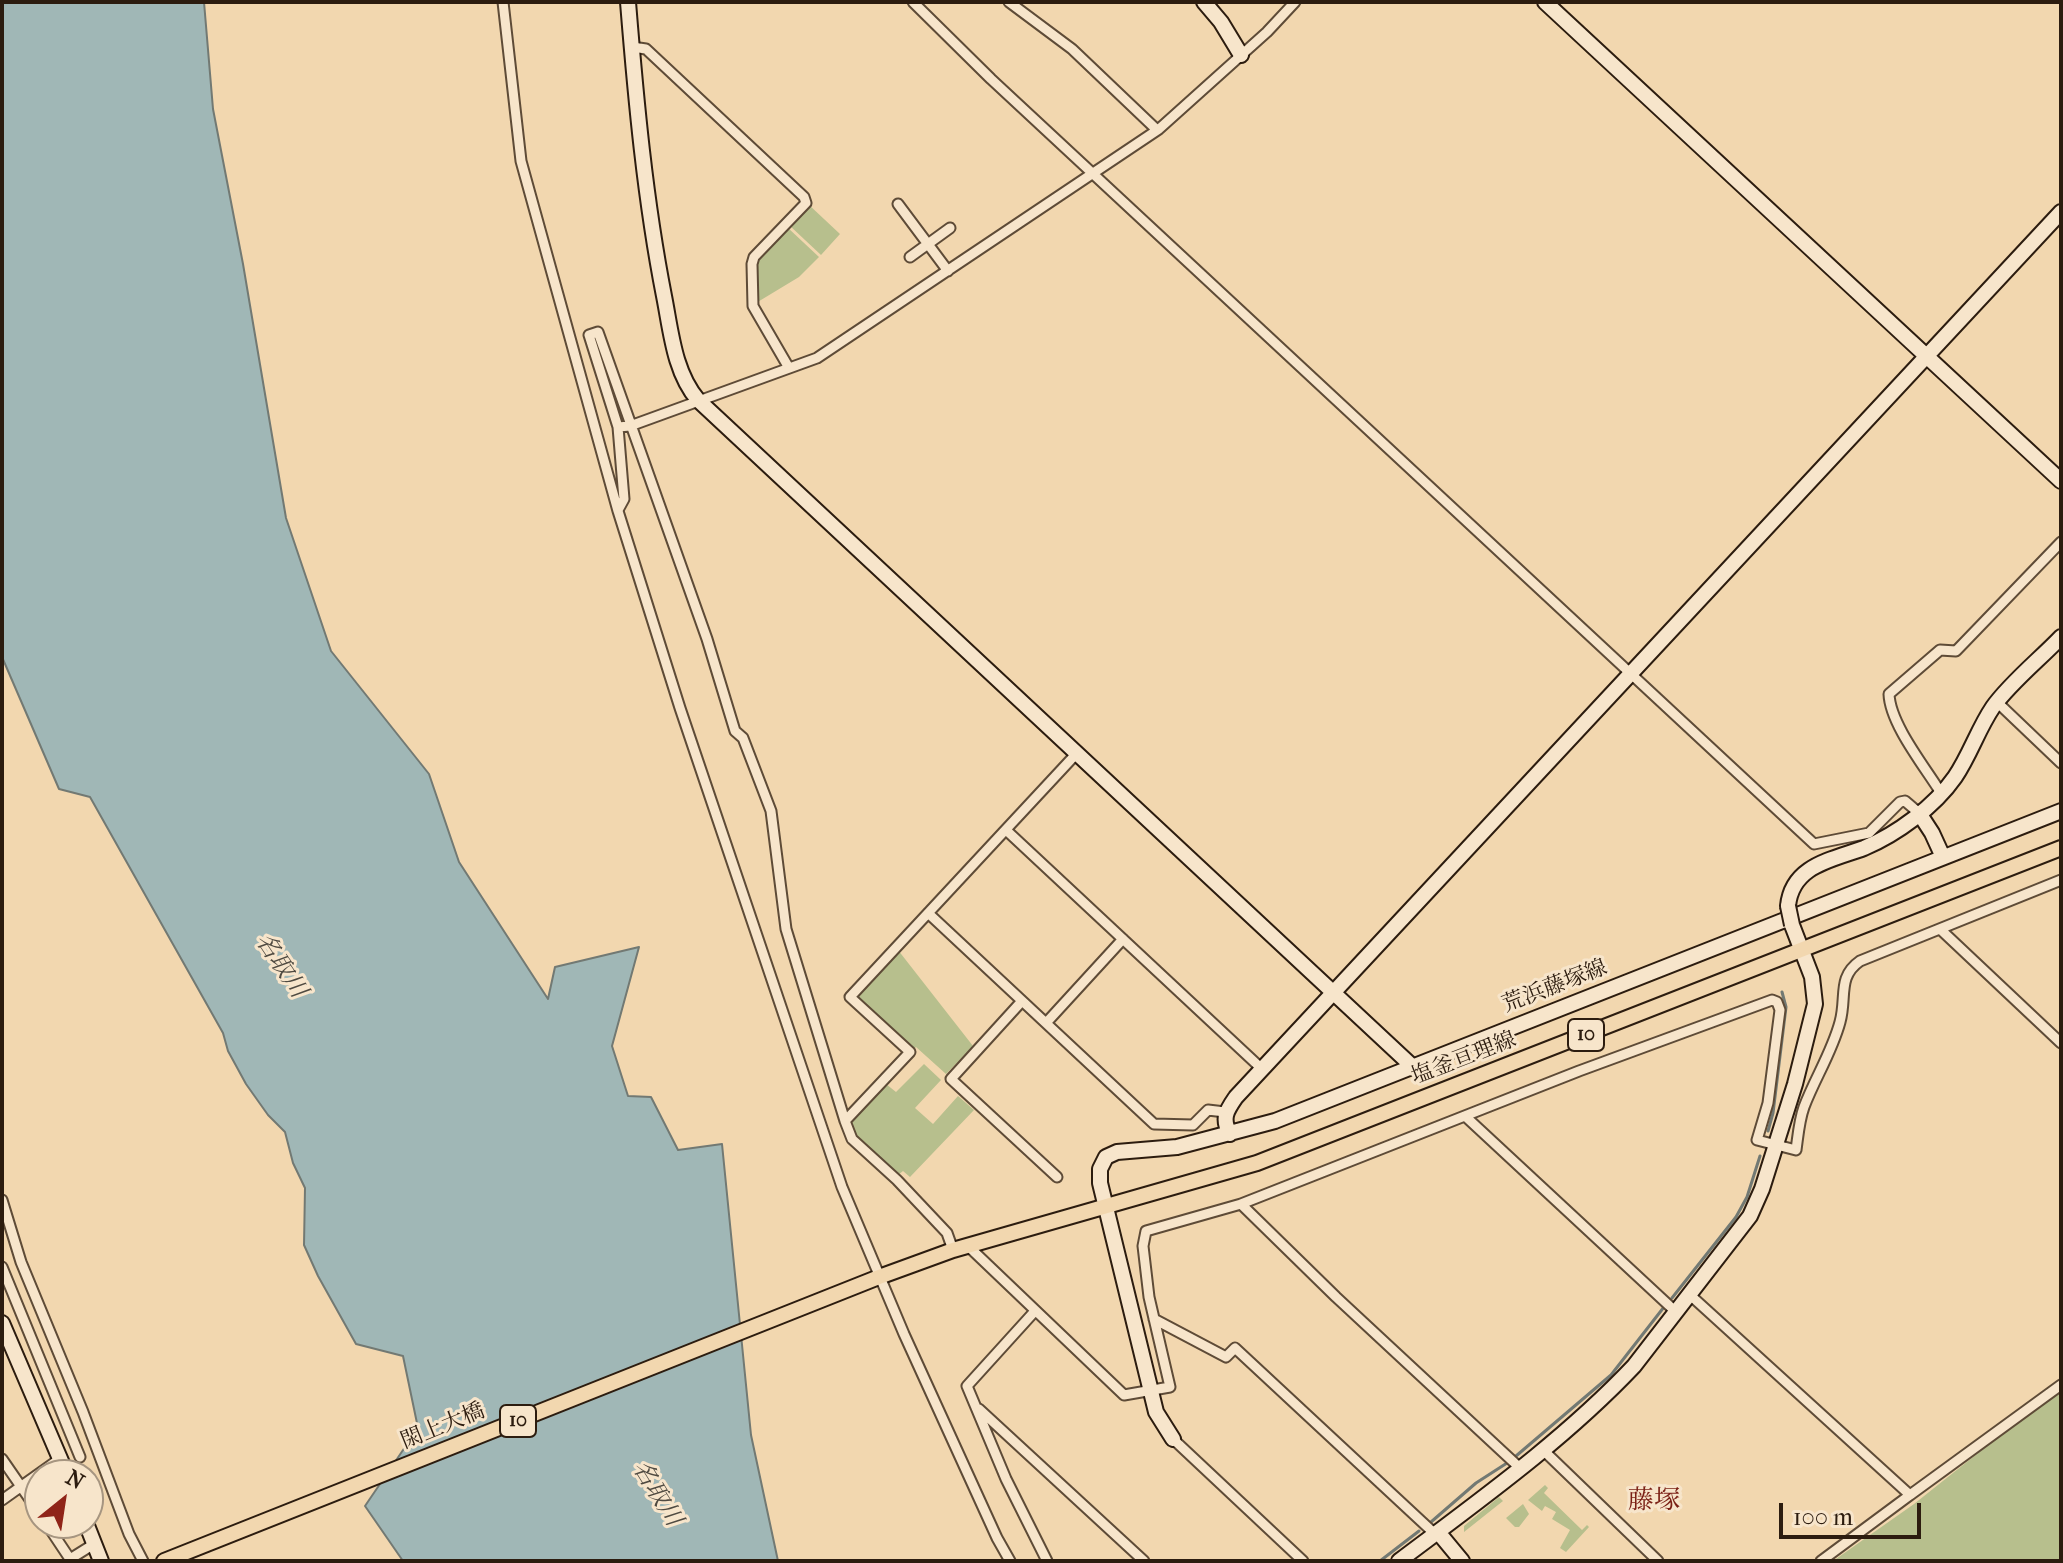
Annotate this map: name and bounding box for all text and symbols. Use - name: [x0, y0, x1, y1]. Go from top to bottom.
- water label: 名取川: [248, 928, 312, 1004]
- street label: 荒浜藤塚線: [1499, 955, 1611, 1019]
- road number: 10: [1568, 1019, 1604, 1051]
- street label: 塩釜亘理線: [1408, 1027, 1520, 1091]
- street label: 閖上大橋: [397, 1398, 489, 1456]
- road number: 10: [500, 1405, 536, 1437]
- water label: 名取川: [625, 1456, 687, 1532]
- north arrow: [24, 1459, 104, 1539]
- text: N: [61, 1465, 89, 1495]
- district label: 藤塚: [1628, 1486, 1680, 1518]
- scale bar: [1783, 1487, 1925, 1537]
- text: 100 m: [1793, 1503, 1853, 1531]

